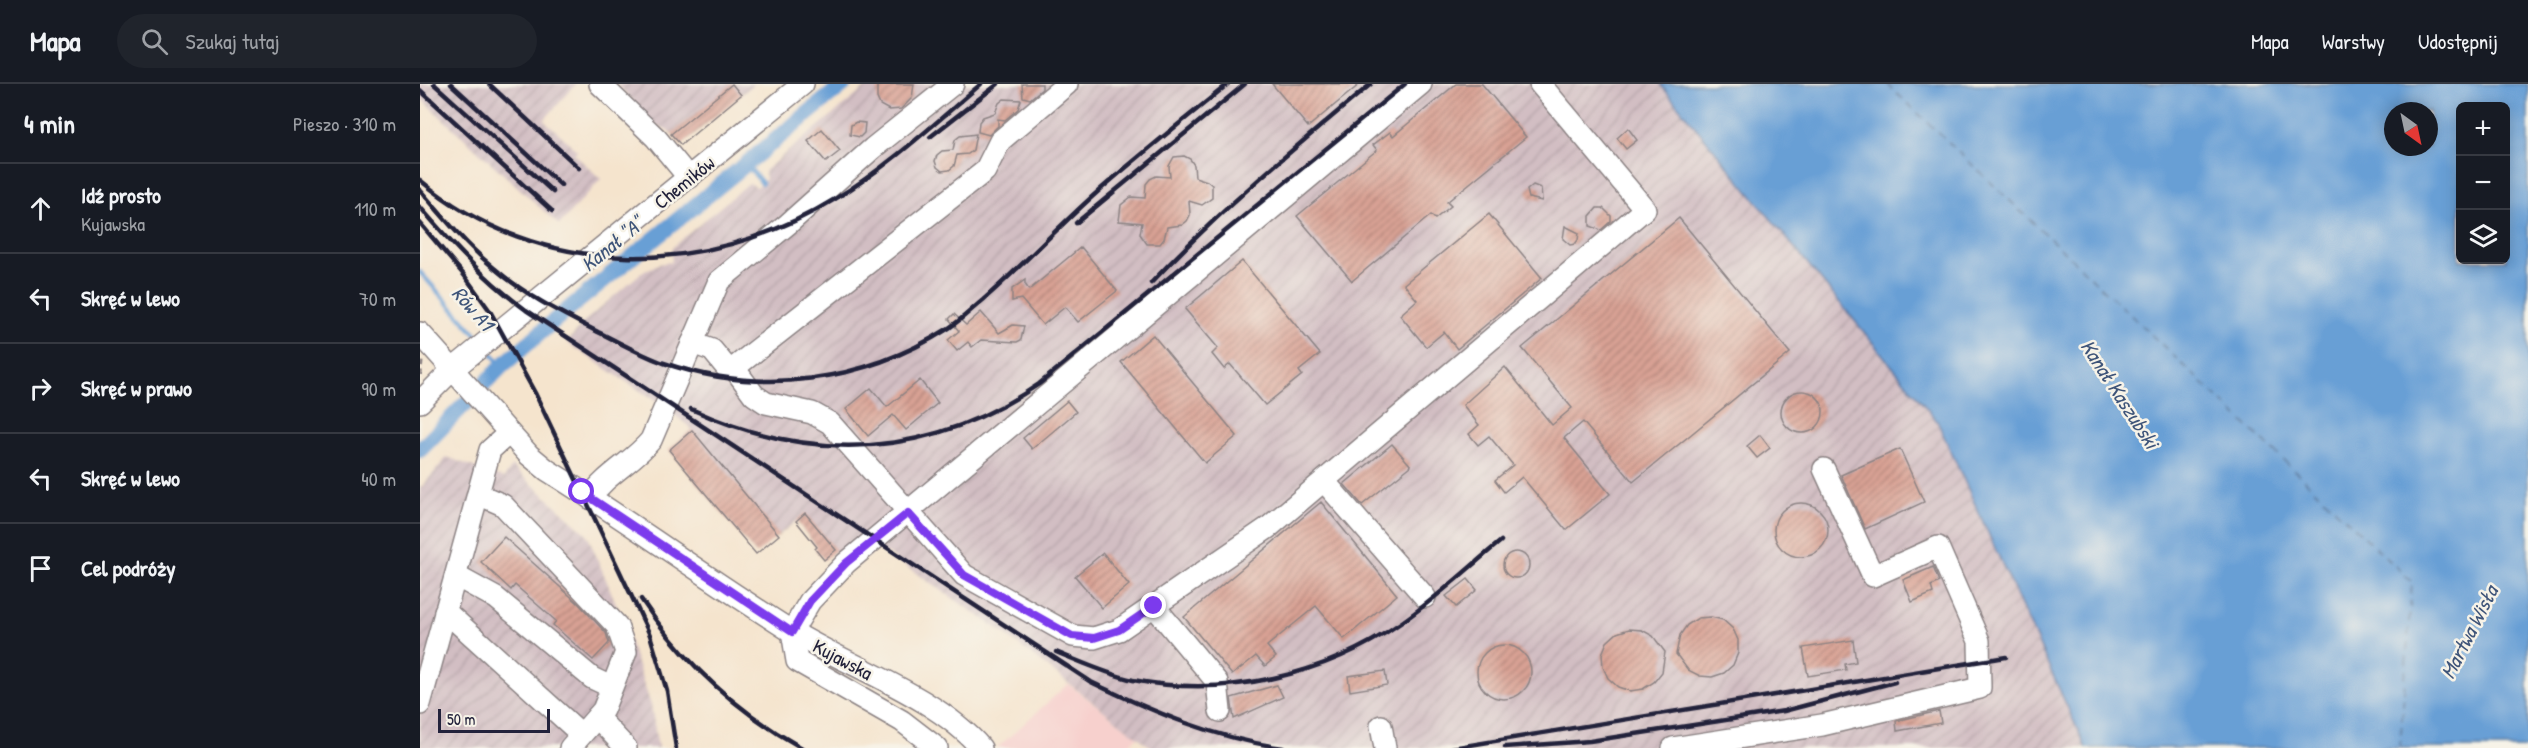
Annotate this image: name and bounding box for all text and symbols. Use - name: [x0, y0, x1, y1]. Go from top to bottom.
- search box: [117, 14, 537, 68]
- text: Mapa: [30, 22, 81, 60]
- icon: search: [138, 25, 171, 58]
- text: Szukaj tutaj: [186, 26, 280, 56]
- text: Mapa: [2251, 27, 2289, 56]
- text: Warstwy: [2322, 27, 2385, 56]
- text: Udostępnij: [2418, 27, 2498, 56]
- north arrow: [2384, 102, 2438, 156]
- map controls: [2456, 102, 2510, 264]
- button: +: [2456, 102, 2510, 156]
- text: 4 min: [24, 106, 75, 141]
- text: Pieszo · 310 m: [293, 110, 396, 137]
- street label: Chemików: [648, 149, 720, 215]
- button: −: [2456, 156, 2510, 210]
- text: Idź prosto: [81, 180, 161, 210]
- icon: ahead: [24, 192, 57, 225]
- text: 110 m: [354, 195, 396, 222]
- water label: Kanał "A": [575, 208, 651, 278]
- text: Kujawska: [81, 210, 145, 237]
- button: layers: [2456, 210, 2510, 264]
- water label: Rów A1: [446, 279, 503, 339]
- icon: left: [24, 282, 57, 315]
- text: Skręć w lewo: [81, 283, 180, 313]
- text: 70 m: [359, 285, 396, 312]
- water label: Kanał Kaszubski: [2074, 334, 2167, 456]
- icon: right: [24, 372, 57, 405]
- text: Skręć w prawo: [81, 373, 192, 403]
- text: 90 m: [362, 375, 396, 402]
- icon: left: [24, 462, 57, 495]
- text: Skręć w lewo: [81, 463, 180, 493]
- text: 40 m: [361, 465, 396, 492]
- route start: [568, 478, 594, 504]
- icon: arrive: [24, 552, 57, 585]
- text: Cel podróży: [81, 553, 176, 583]
- water label: Martwa Wisła: [2433, 578, 2506, 683]
- route end: [1140, 592, 1166, 618]
- street label: Kujawska: [808, 632, 878, 686]
- scale bar: [438, 706, 550, 734]
- text: 50 m: [447, 708, 476, 730]

